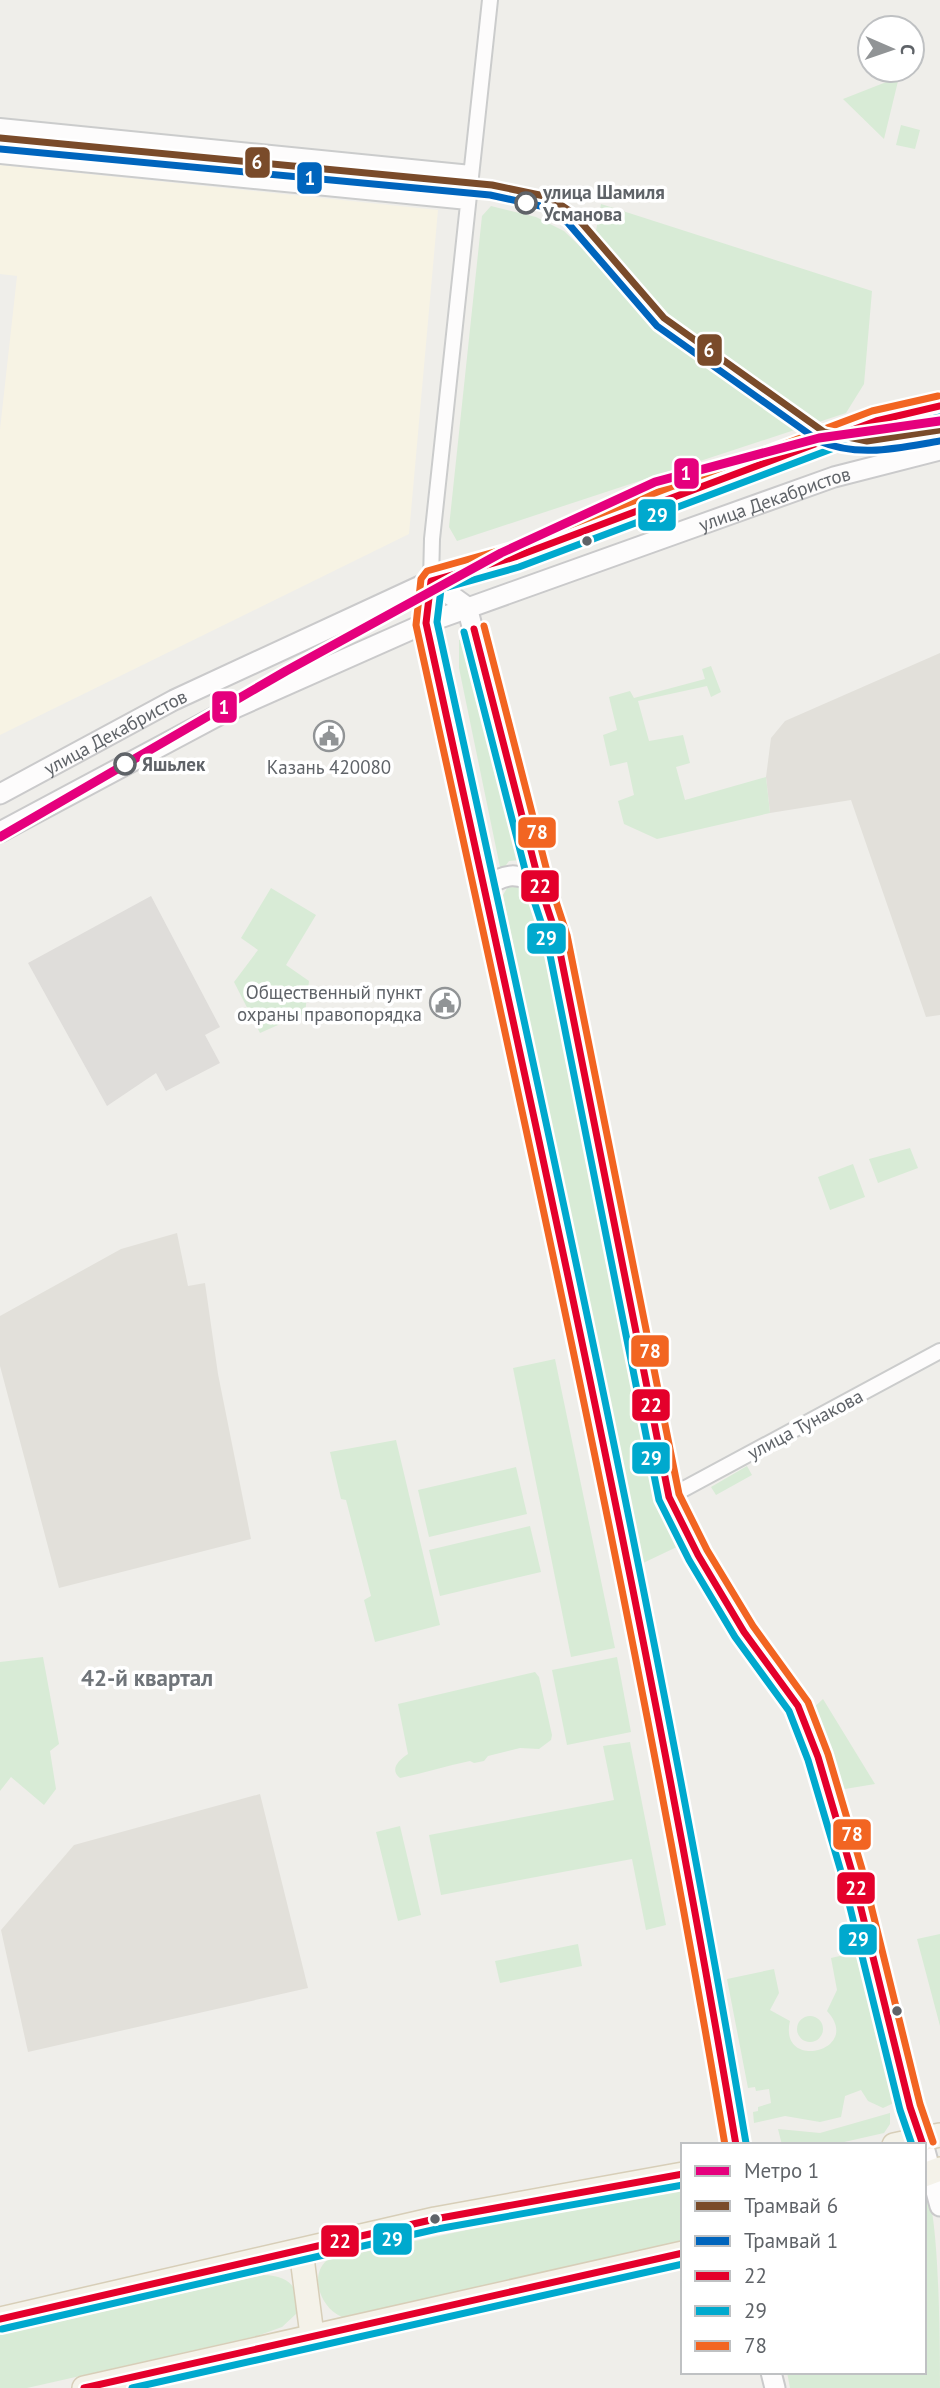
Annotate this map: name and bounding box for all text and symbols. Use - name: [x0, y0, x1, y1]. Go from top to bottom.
- north arrow: [856, 14, 926, 84]
- text: С: [896, 44, 920, 56]
- line badge: 6: [244, 146, 271, 179]
- text: 6: [252, 150, 262, 174]
- line badge: 1: [296, 161, 323, 195]
- text: 1: [305, 166, 315, 190]
- place label: улица Шамиля Усманова: [542, 180, 665, 226]
- marker: улица Шамиля Усманова: [515, 192, 537, 214]
- line badge: 6: [696, 333, 723, 367]
- text: 6: [704, 338, 714, 362]
- line badge: 1: [673, 457, 700, 490]
- text: 1: [681, 461, 691, 485]
- street label: улица Декабристов: [695, 461, 853, 536]
- line badge: 29: [637, 498, 677, 532]
- text: 29: [646, 503, 668, 527]
- unlabelled marker: [580, 534, 594, 548]
- street label: улица Декабристов: [39, 684, 191, 780]
- line badge: 1: [211, 690, 238, 724]
- text: 1: [219, 695, 229, 719]
- public building icon: Казань 420080: [312, 719, 346, 753]
- place label: Яшьлек: [142, 752, 206, 776]
- marker: Яшьлек: [114, 753, 136, 775]
- place label: Казань 420080: [267, 755, 391, 779]
- line badge: 78: [517, 816, 557, 849]
- text: 78: [526, 820, 548, 844]
- line badge: 22: [520, 869, 560, 903]
- text: 22: [529, 874, 551, 898]
- line badge: 29: [526, 922, 567, 955]
- text: 29: [535, 926, 557, 950]
- place label: Общественный пункт охраны правопорядка: [237, 980, 422, 1026]
- public building icon: Общественный пункт охраны правопорядка: [428, 986, 462, 1020]
- line badge: 78: [630, 1334, 670, 1368]
- text: 78: [639, 1339, 661, 1363]
- street label: улица Тунакова: [743, 1383, 867, 1465]
- line badge: 22: [631, 1388, 671, 1422]
- text: 22: [640, 1393, 662, 1417]
- line badge: 29: [631, 1441, 671, 1475]
- text: 29: [640, 1446, 662, 1470]
- district label: 42-й квартал: [81, 1663, 213, 1692]
- line badge: 78: [832, 1818, 872, 1851]
- text: 78: [841, 1822, 863, 1846]
- line badge: 22: [836, 1871, 876, 1905]
- text: 22: [845, 1876, 867, 1900]
- line badge: 29: [838, 1923, 878, 1956]
- text: 29: [847, 1927, 869, 1951]
- unlabelled marker: [890, 2004, 904, 2018]
- legend: [681, 2143, 926, 2374]
- text: Метро 1: [744, 2157, 819, 2184]
- text: Трамвай 6: [744, 2192, 838, 2219]
- unlabelled marker: [428, 2212, 442, 2226]
- line badge: 29: [372, 2222, 413, 2256]
- line badge: 22: [320, 2224, 360, 2258]
- text: 29: [381, 2227, 403, 2251]
- text: Трамвай 1: [744, 2227, 838, 2254]
- text: 22: [329, 2229, 351, 2253]
- text: 22: [744, 2262, 767, 2289]
- text: 29: [744, 2297, 767, 2324]
- text: 78: [744, 2332, 767, 2359]

